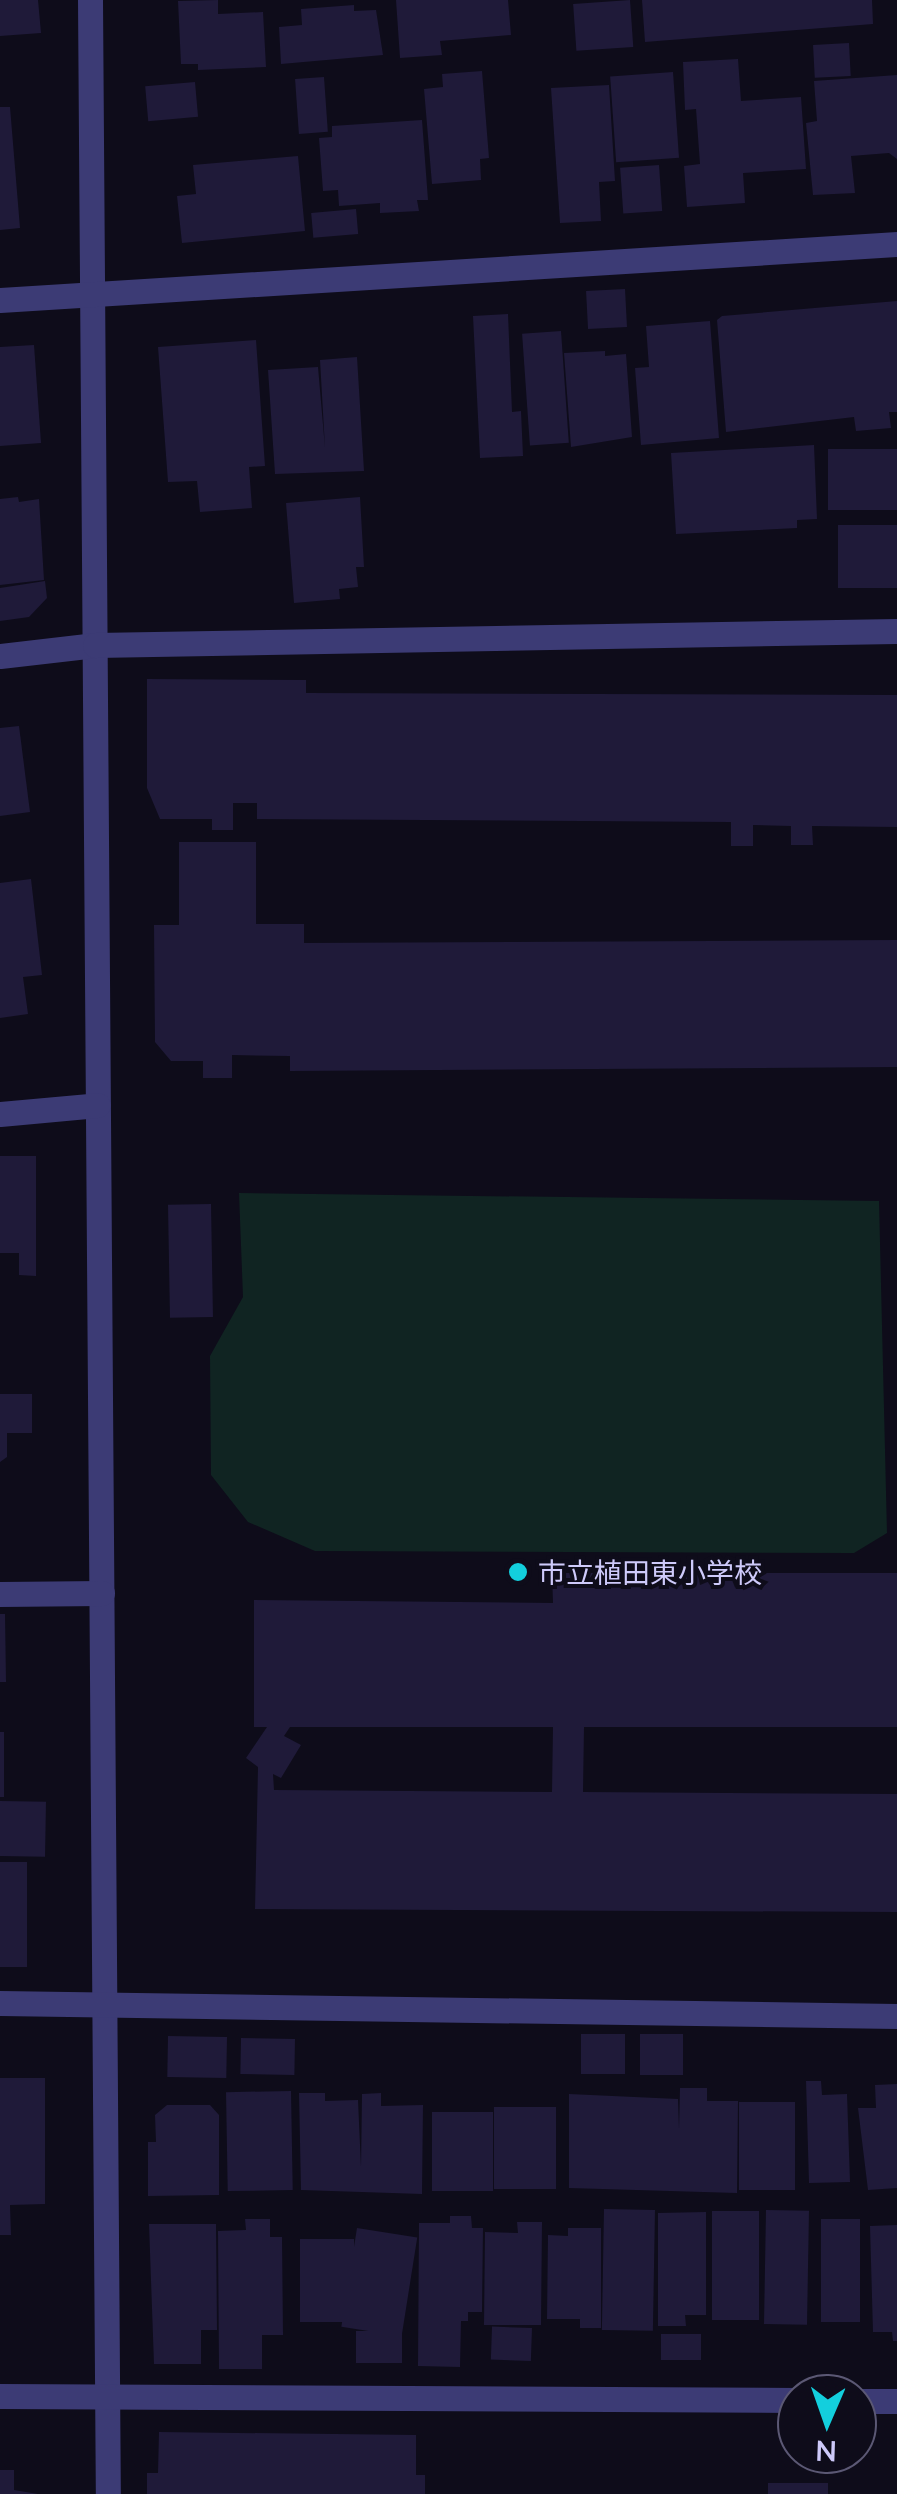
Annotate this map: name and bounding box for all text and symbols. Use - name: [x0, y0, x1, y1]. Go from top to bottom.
- place label: 市立植田東小学校: [538, 1555, 762, 1589]
- marker: 市立植田東小学校: [507, 1561, 529, 1583]
- north arrow: [777, 2374, 877, 2474]
- text: N: [815, 2435, 837, 2469]

